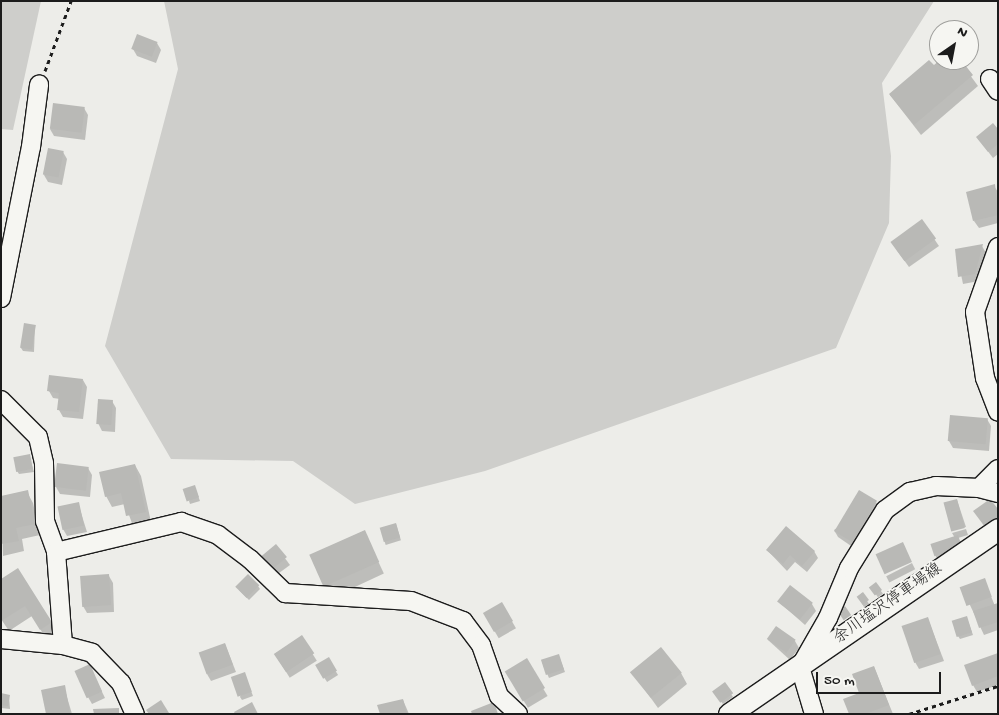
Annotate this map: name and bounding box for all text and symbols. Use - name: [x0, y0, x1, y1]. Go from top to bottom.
- north arrow: [929, 20, 979, 70]
- text: N: [953, 23, 970, 42]
- street label: 余川塩沢停車場線: [831, 560, 947, 650]
- scale bar: [819, 662, 944, 694]
- text: 50 m: [824, 672, 855, 690]

